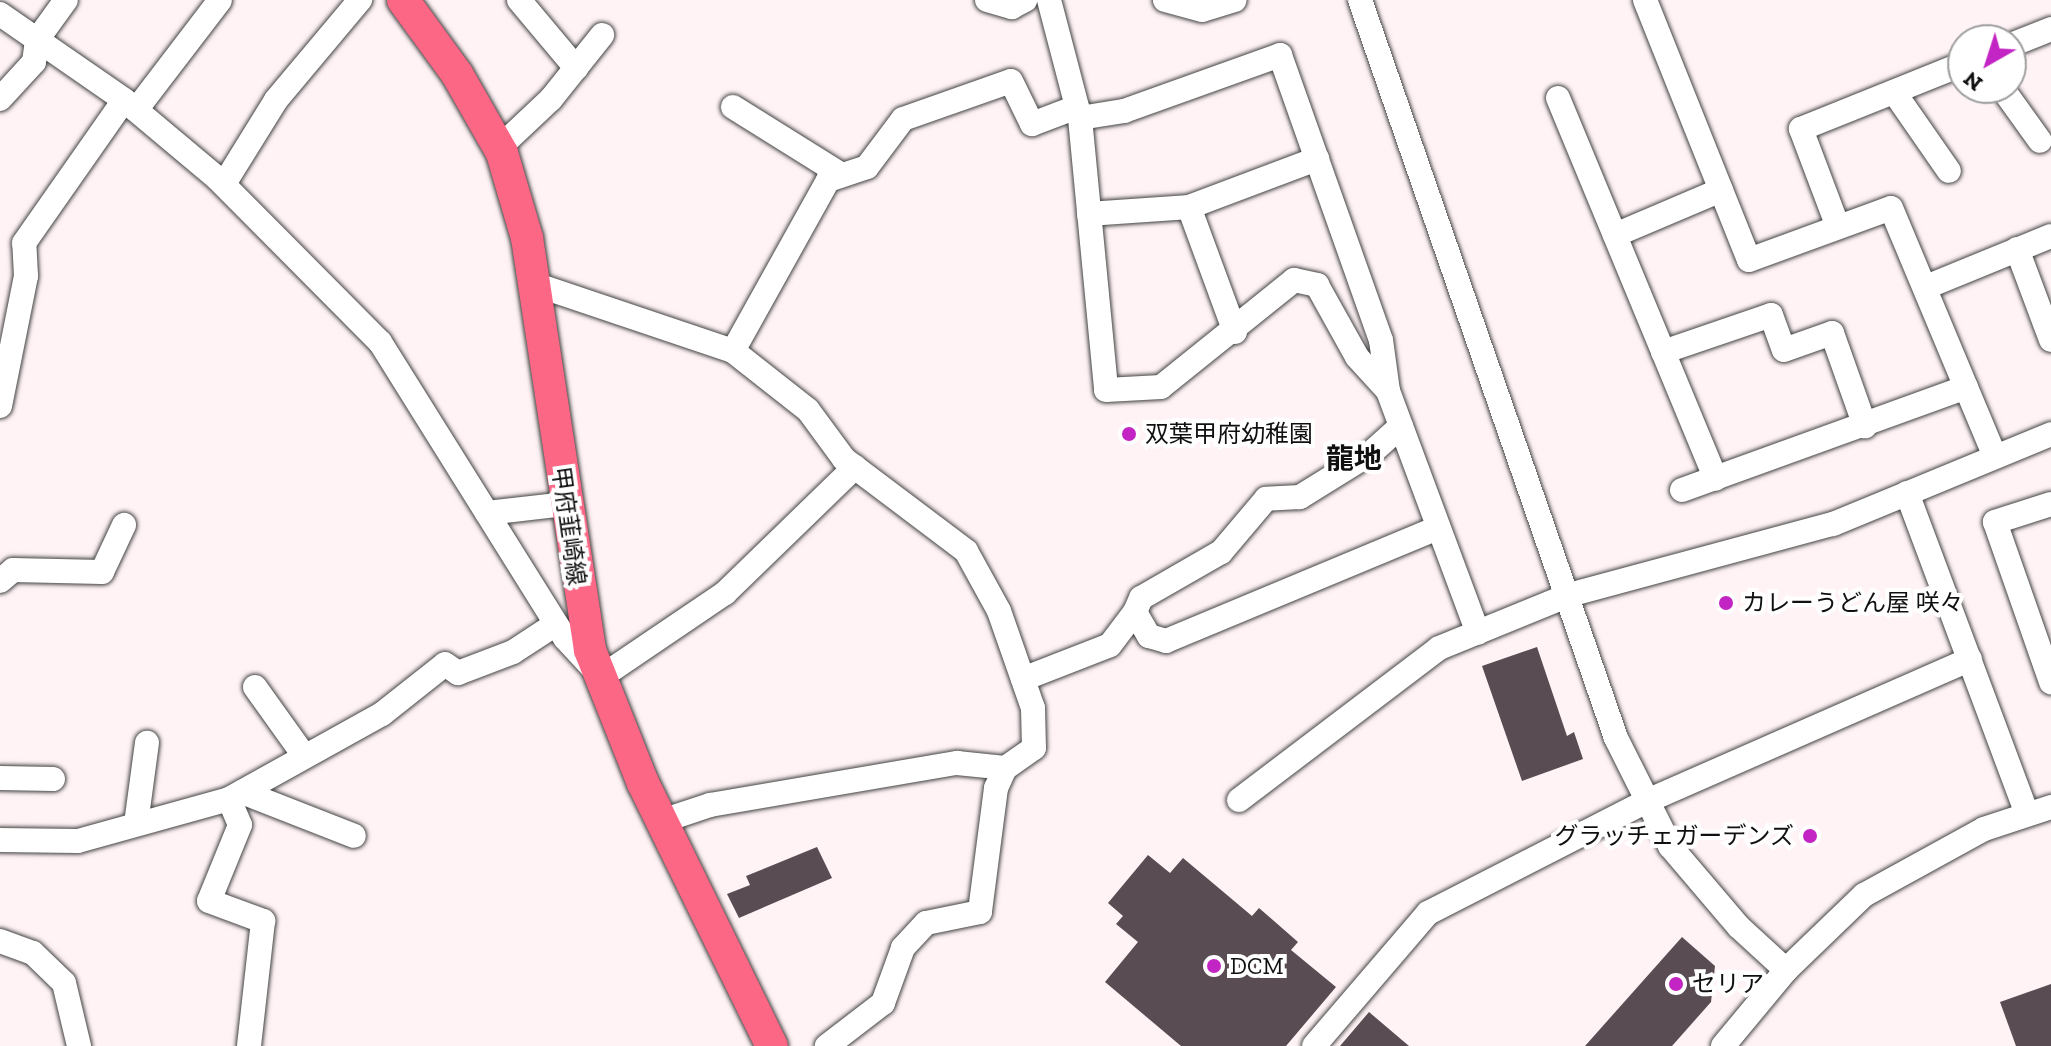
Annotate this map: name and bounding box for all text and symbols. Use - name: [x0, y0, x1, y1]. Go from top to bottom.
- north arrow: [1947, 24, 2027, 104]
- text: N: [1958, 66, 1988, 97]
- place label: 双葉甲府幼稚園: [1145, 420, 1313, 448]
- marker: 双葉甲府幼稚園: [1120, 425, 1138, 443]
- district label: 龍地: [1326, 442, 1382, 476]
- street label: 甲府韮崎線: [546, 465, 592, 587]
- place label: カレーうどん屋 咲々: [1742, 589, 1963, 617]
- marker: カレーうどん屋 咲々: [1717, 594, 1735, 612]
- place label: グラッチェガーデンズ: [1554, 822, 1794, 850]
- marker: グラッチェガーデンズ: [1801, 827, 1819, 845]
- place label: DCM: [1230, 952, 1284, 980]
- marker: DCM: [1205, 957, 1223, 975]
- place label: セリア: [1692, 970, 1764, 998]
- marker: セリア: [1667, 975, 1685, 993]

